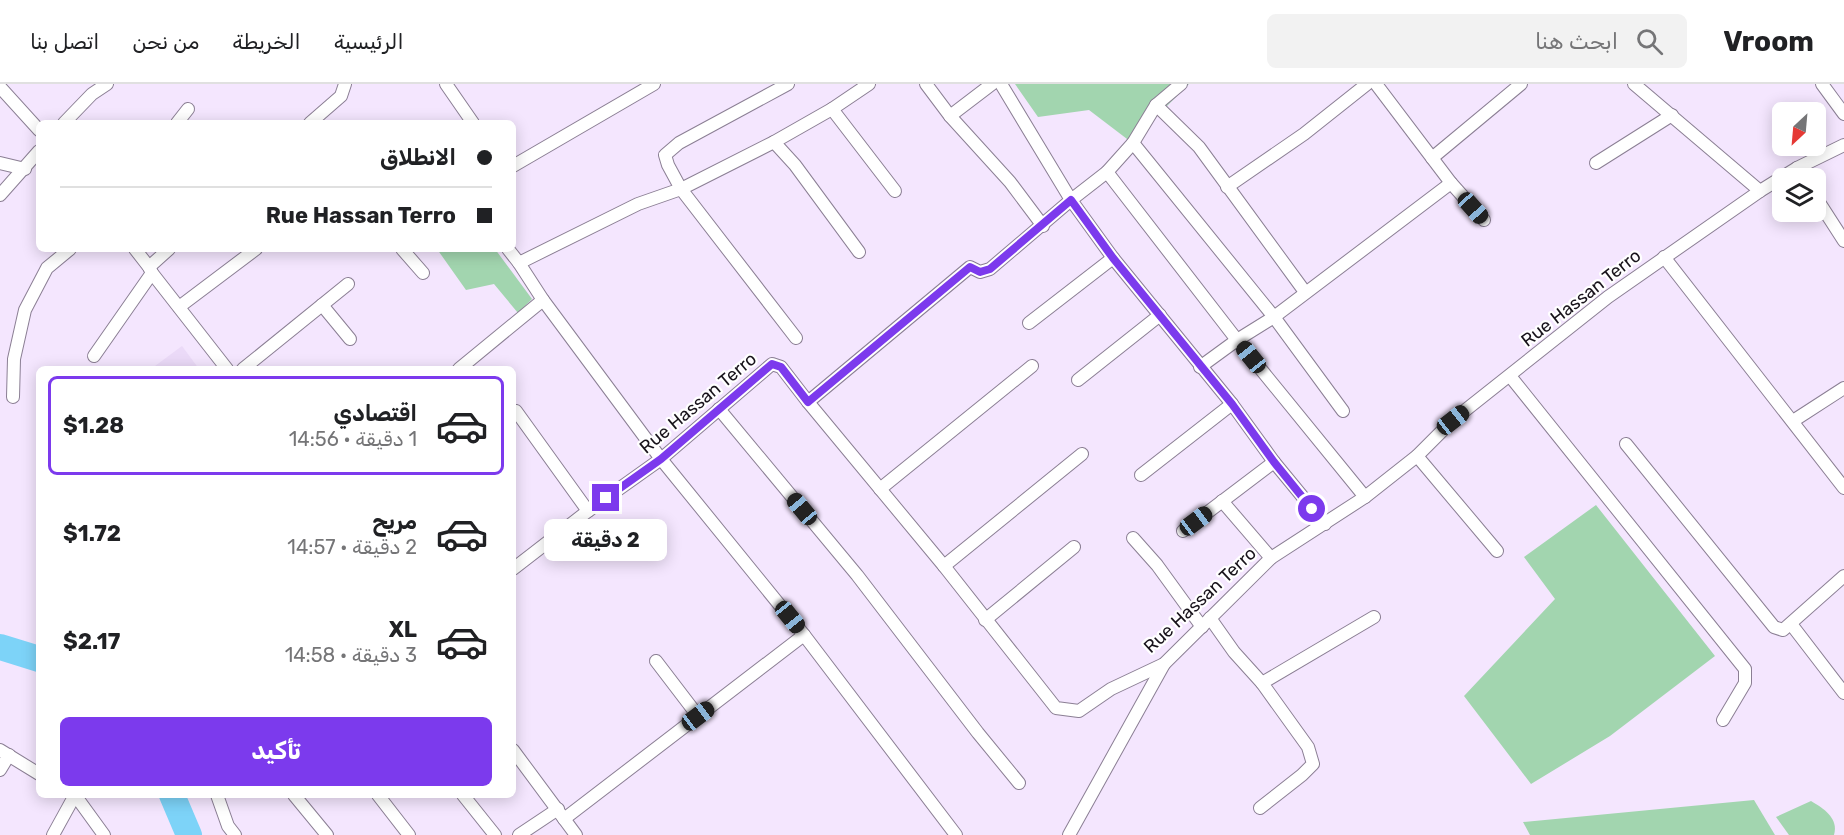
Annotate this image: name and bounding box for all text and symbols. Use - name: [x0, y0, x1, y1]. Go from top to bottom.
- search box: [1267, 14, 1687, 68]
- icon: search: [1633, 25, 1666, 58]
- text: Vroom: [1723, 25, 1814, 58]
- text: ابحث هنا: [1535, 28, 1618, 55]
- text: اتصل بنا: [30, 29, 99, 54]
- text: من نحن: [132, 29, 199, 54]
- text: الخريطة: [232, 29, 301, 54]
- text: الرئيسية: [334, 29, 404, 54]
- north arrow: [1772, 102, 1826, 156]
- map controls: [1772, 102, 1826, 222]
- text: الانطلاق: [380, 144, 456, 171]
- button: layers: [1772, 168, 1826, 222]
- car: [1454, 189, 1492, 227]
- text: Rue Hassan Terro: [266, 202, 456, 229]
- street label: Rue Hassan Terro: [1517, 244, 1645, 352]
- car: [1233, 337, 1269, 377]
- street label: Rue Hassan Terro: [635, 348, 761, 458]
- icon: car: [435, 399, 489, 453]
- text: اقتصادي: [334, 400, 417, 427]
- car: [1433, 402, 1473, 438]
- text: $1.28: [63, 412, 124, 439]
- text: 1 دقيقة · 14:56: [289, 427, 417, 451]
- route end: [592, 484, 619, 511]
- car: [784, 489, 820, 529]
- route start: [1298, 495, 1325, 522]
- car: [1176, 503, 1216, 539]
- icon: car: [435, 507, 489, 561]
- text: مريح: [372, 508, 417, 535]
- callout: 2 دقيقة: [544, 519, 668, 561]
- text: $1.72: [63, 520, 121, 547]
- text: 2 دقيقة: [571, 528, 640, 552]
- text: 2 دقيقة · 14:57: [287, 535, 417, 559]
- street label: Rue Hassan Terro: [1139, 542, 1261, 658]
- car: [772, 597, 808, 637]
- icon: car: [435, 615, 489, 669]
- text: XL: [389, 616, 417, 643]
- text: $2.17: [63, 628, 120, 655]
- text: 3 دقيقة · 14:58: [285, 643, 417, 667]
- car: [678, 698, 718, 734]
- button: تأكيد: [60, 717, 492, 786]

